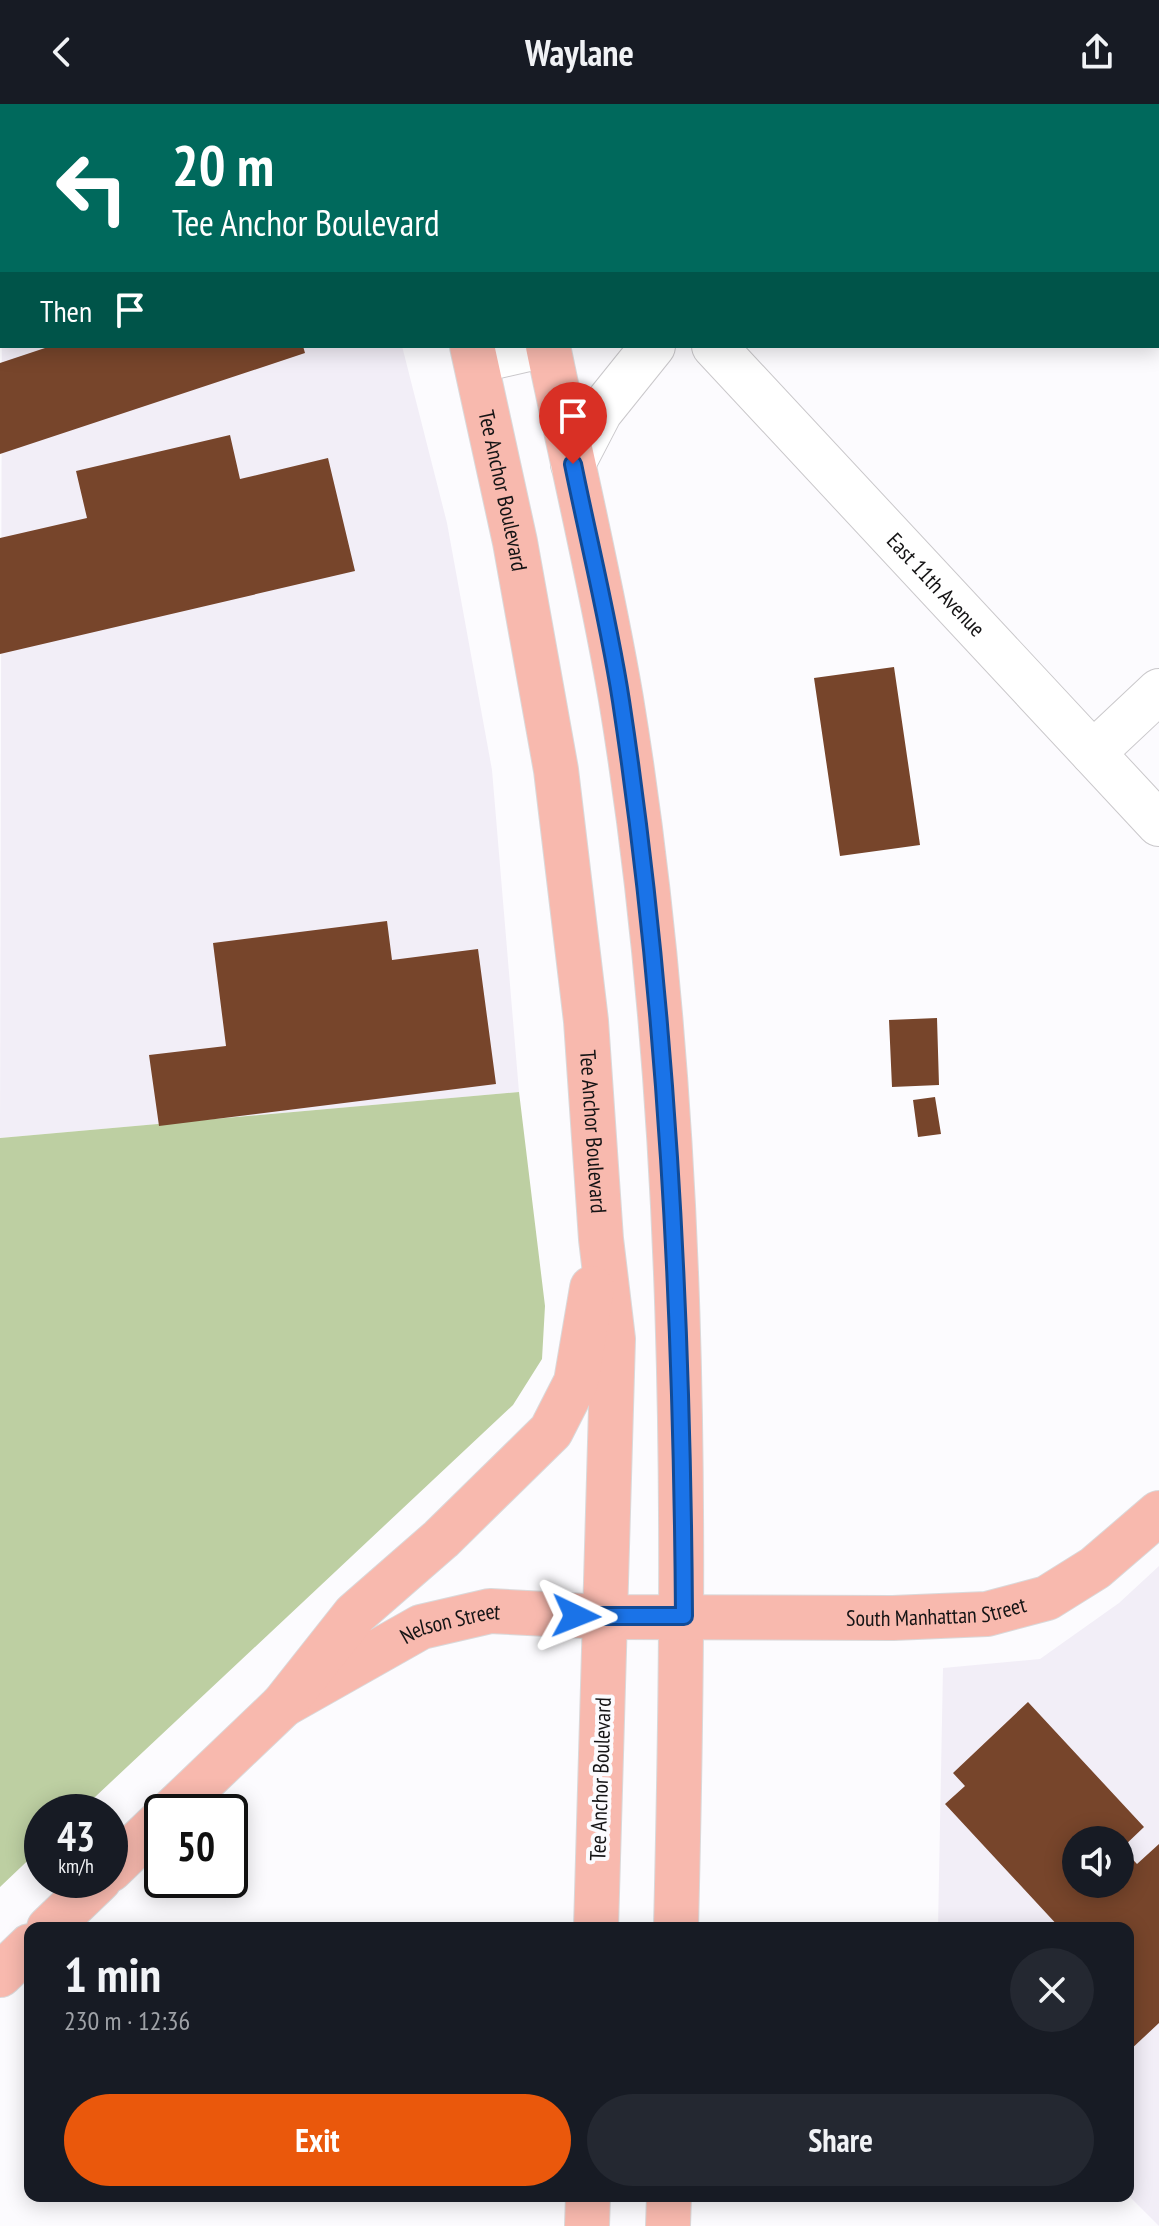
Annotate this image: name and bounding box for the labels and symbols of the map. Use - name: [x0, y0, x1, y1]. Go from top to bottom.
- pin: [539, 382, 607, 464]
- street label: Tee Anchor Boulevard: [472, 408, 534, 573]
- street label: East 11th Avenue: [881, 527, 991, 642]
- street label: Tee Anchor Boulevard: [574, 1049, 613, 1214]
- position arrow: [534, 1574, 618, 1658]
- street label: South Manhattan Street: [846, 1590, 1029, 1632]
- street label: Nelson Street: [395, 1596, 501, 1650]
- street label: Tee Anchor Boulevard: [583, 1697, 617, 1861]
- speed limit sign: 50: [144, 1794, 248, 1898]

